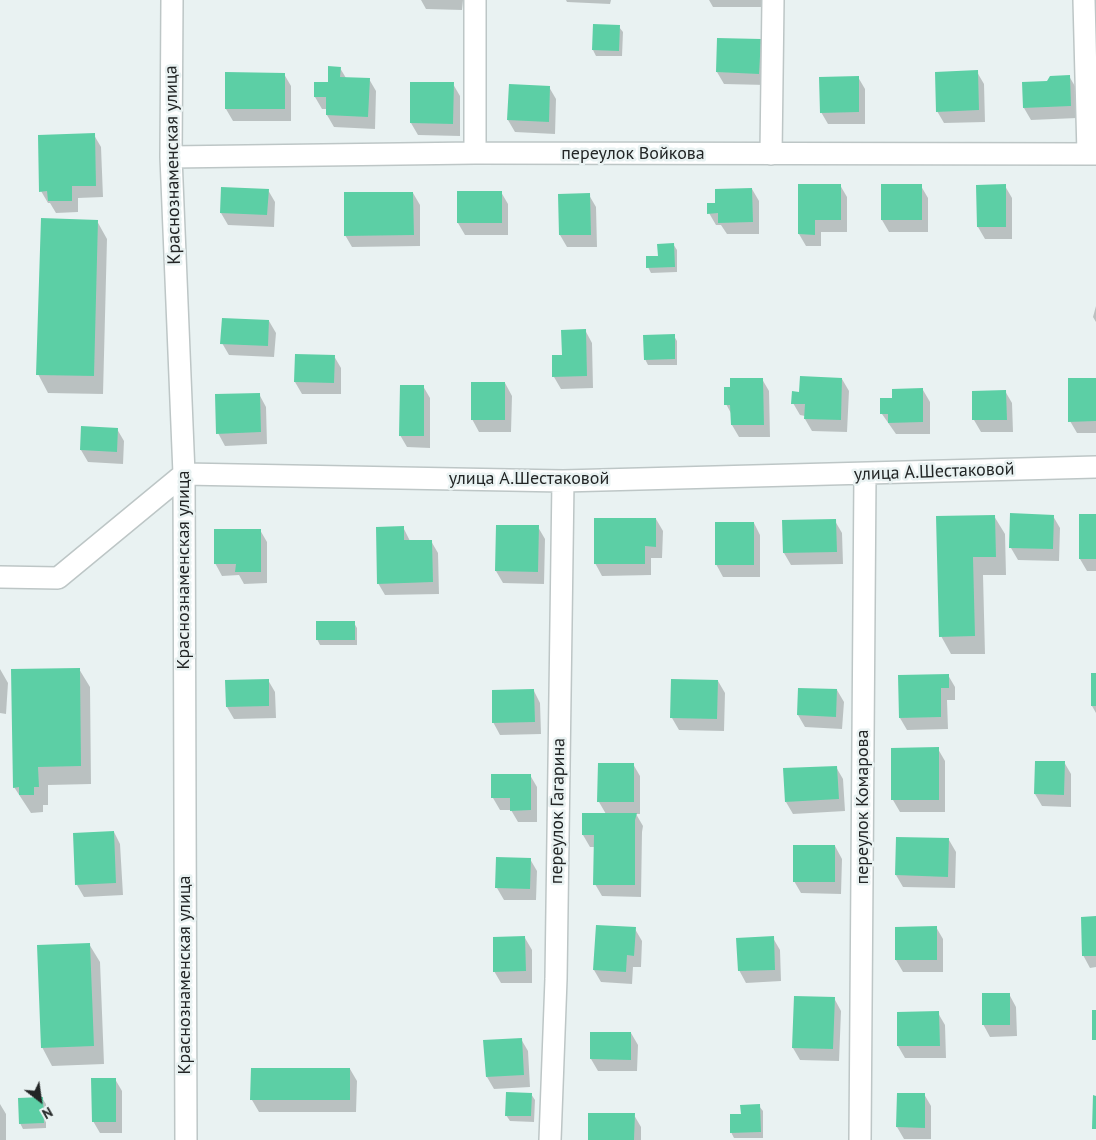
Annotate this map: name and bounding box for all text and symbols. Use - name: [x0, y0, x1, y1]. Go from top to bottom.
- street label: Краснознаменская улица: [160, 65, 186, 265]
- street label: переулок Войкова: [561, 143, 705, 165]
- street label: улица А.Шестаковой: [853, 458, 1015, 486]
- street label: улица А.Шестаковой: [449, 468, 609, 490]
- street label: Краснознаменская улица: [173, 470, 195, 670]
- street label: переулок Комарова: [852, 730, 874, 884]
- street label: переулок Гагарина: [546, 738, 570, 884]
- street label: Краснознаменская улица: [174, 875, 196, 1075]
- north arrow: [15, 1075, 65, 1125]
- text: N: [39, 1103, 56, 1123]

